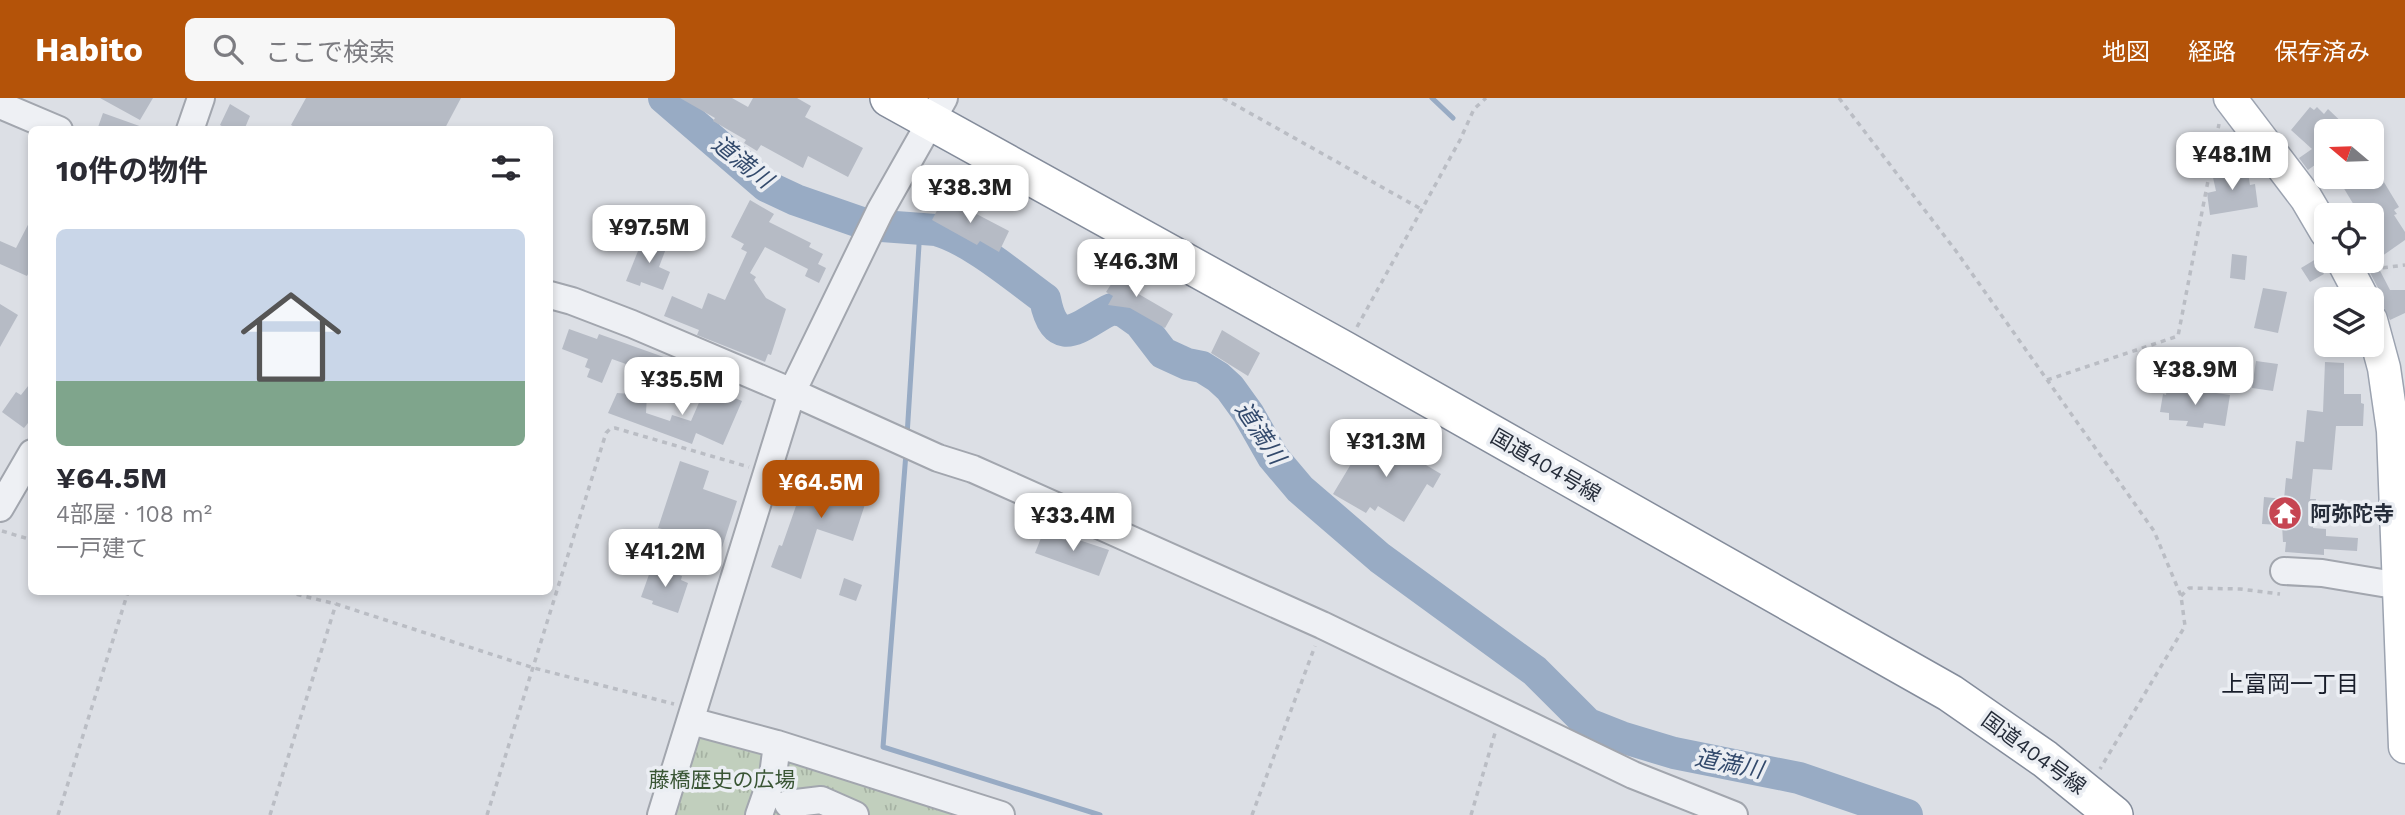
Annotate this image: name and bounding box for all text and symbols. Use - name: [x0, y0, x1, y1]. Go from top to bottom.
- search box: [185, 18, 675, 81]
- text: Habito: [35, 30, 143, 69]
- icon: search: [209, 30, 247, 68]
- text: ここで検索: [265, 37, 395, 67]
- text: 地図: [2102, 38, 2150, 66]
- text: 経路: [2188, 38, 2236, 66]
- text: 保存済み: [2274, 38, 2370, 66]
- north arrow: [2314, 119, 2384, 189]
- map controls: [2314, 119, 2384, 357]
- water label: 道満川: [707, 130, 780, 196]
- pin: ¥48.1M: [2175, 132, 2289, 192]
- text: ¥48.1M: [2192, 141, 2272, 168]
- icon: filters: [487, 149, 525, 187]
- text: 10件の物件: [56, 153, 208, 188]
- pin: ¥38.3M: [913, 166, 1027, 225]
- text: ¥38.3M: [928, 174, 1012, 201]
- button: locate: [2314, 203, 2384, 273]
- pin: ¥97.5M: [592, 206, 706, 265]
- text: ¥97.5M: [608, 214, 690, 241]
- pin: ¥46.3M: [1079, 240, 1193, 299]
- text: ¥46.3M: [1093, 248, 1179, 275]
- icon: home: [228, 274, 354, 400]
- button: layers: [2314, 287, 2384, 357]
- pin: ¥38.9M: [2138, 348, 2252, 407]
- text: ¥38.9M: [2152, 356, 2238, 383]
- pin: ¥35.5M: [625, 358, 739, 417]
- text: ¥35.5M: [640, 366, 724, 393]
- water label: 道満川: [1230, 397, 1292, 472]
- pin: ¥31.3M: [1329, 420, 1443, 479]
- street label: 国道404号線: [1487, 423, 1605, 507]
- text: ¥31.3M: [1346, 428, 1426, 455]
- text: ¥64.5M: [56, 460, 167, 495]
- pin: ¥64.5M: [764, 460, 878, 520]
- text: ¥64.5M: [778, 469, 864, 496]
- pin: ¥33.4M: [1016, 494, 1130, 553]
- temple icon: 阿弥陀寺: [2266, 494, 2304, 532]
- text: 4部屋 · 108 m²: [56, 501, 212, 528]
- place label: 阿弥陀寺: [2310, 501, 2394, 526]
- text: ¥33.4M: [1031, 502, 1115, 529]
- pin: ¥41.2M: [608, 530, 722, 589]
- text: 一戸建て: [56, 535, 148, 562]
- text: ¥41.2M: [625, 538, 705, 565]
- district label: 上富岡一丁目: [2221, 671, 2359, 698]
- street label: 国道404号線: [1977, 707, 2091, 799]
- water label: 道満川: [1693, 744, 1768, 784]
- park label: 藤橋歴史の広場: [649, 767, 796, 792]

